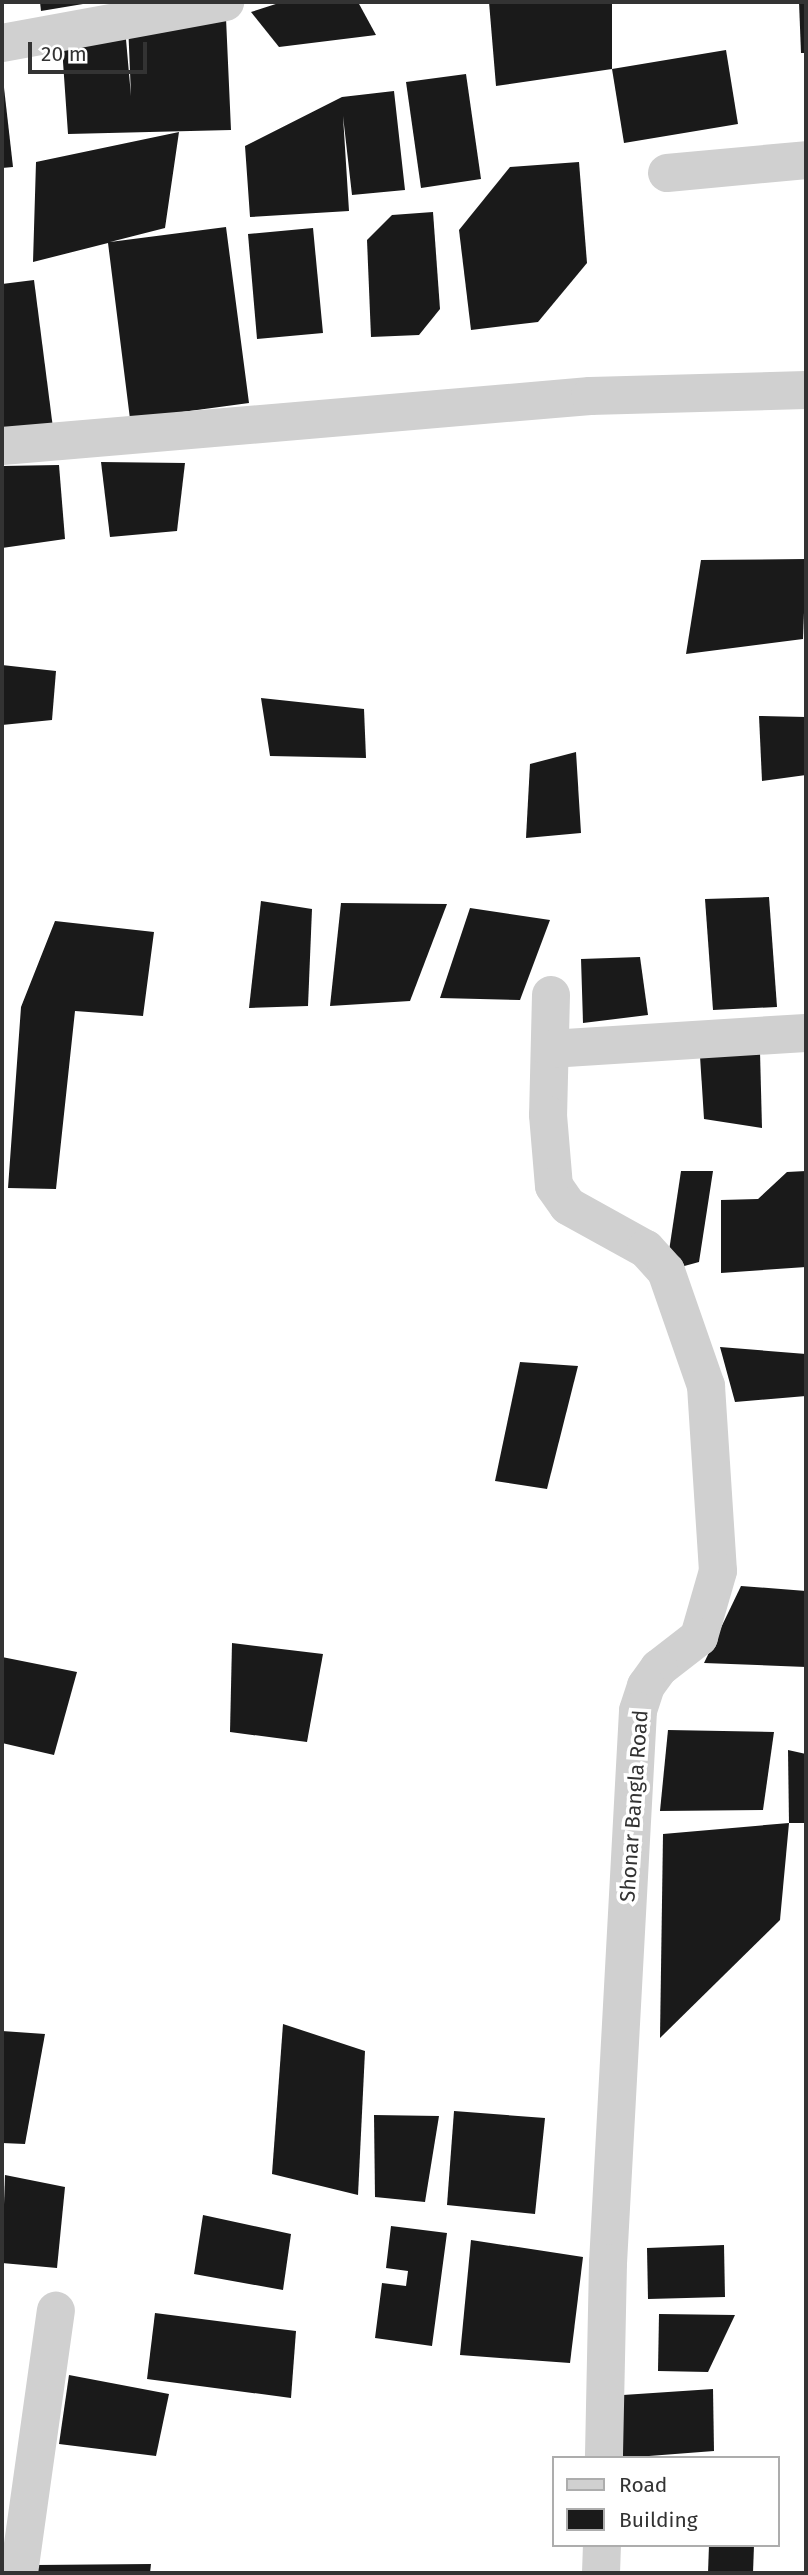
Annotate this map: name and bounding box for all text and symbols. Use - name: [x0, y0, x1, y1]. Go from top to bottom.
- scale bar: [32, 28, 150, 72]
- text: 20 m: [41, 41, 87, 67]
- street label: Shonar Bangla Road: [615, 1709, 653, 1903]
- legend: [552, 2456, 780, 2547]
- text: Road: [619, 2472, 667, 2498]
- text: Building: [619, 2507, 698, 2533]

